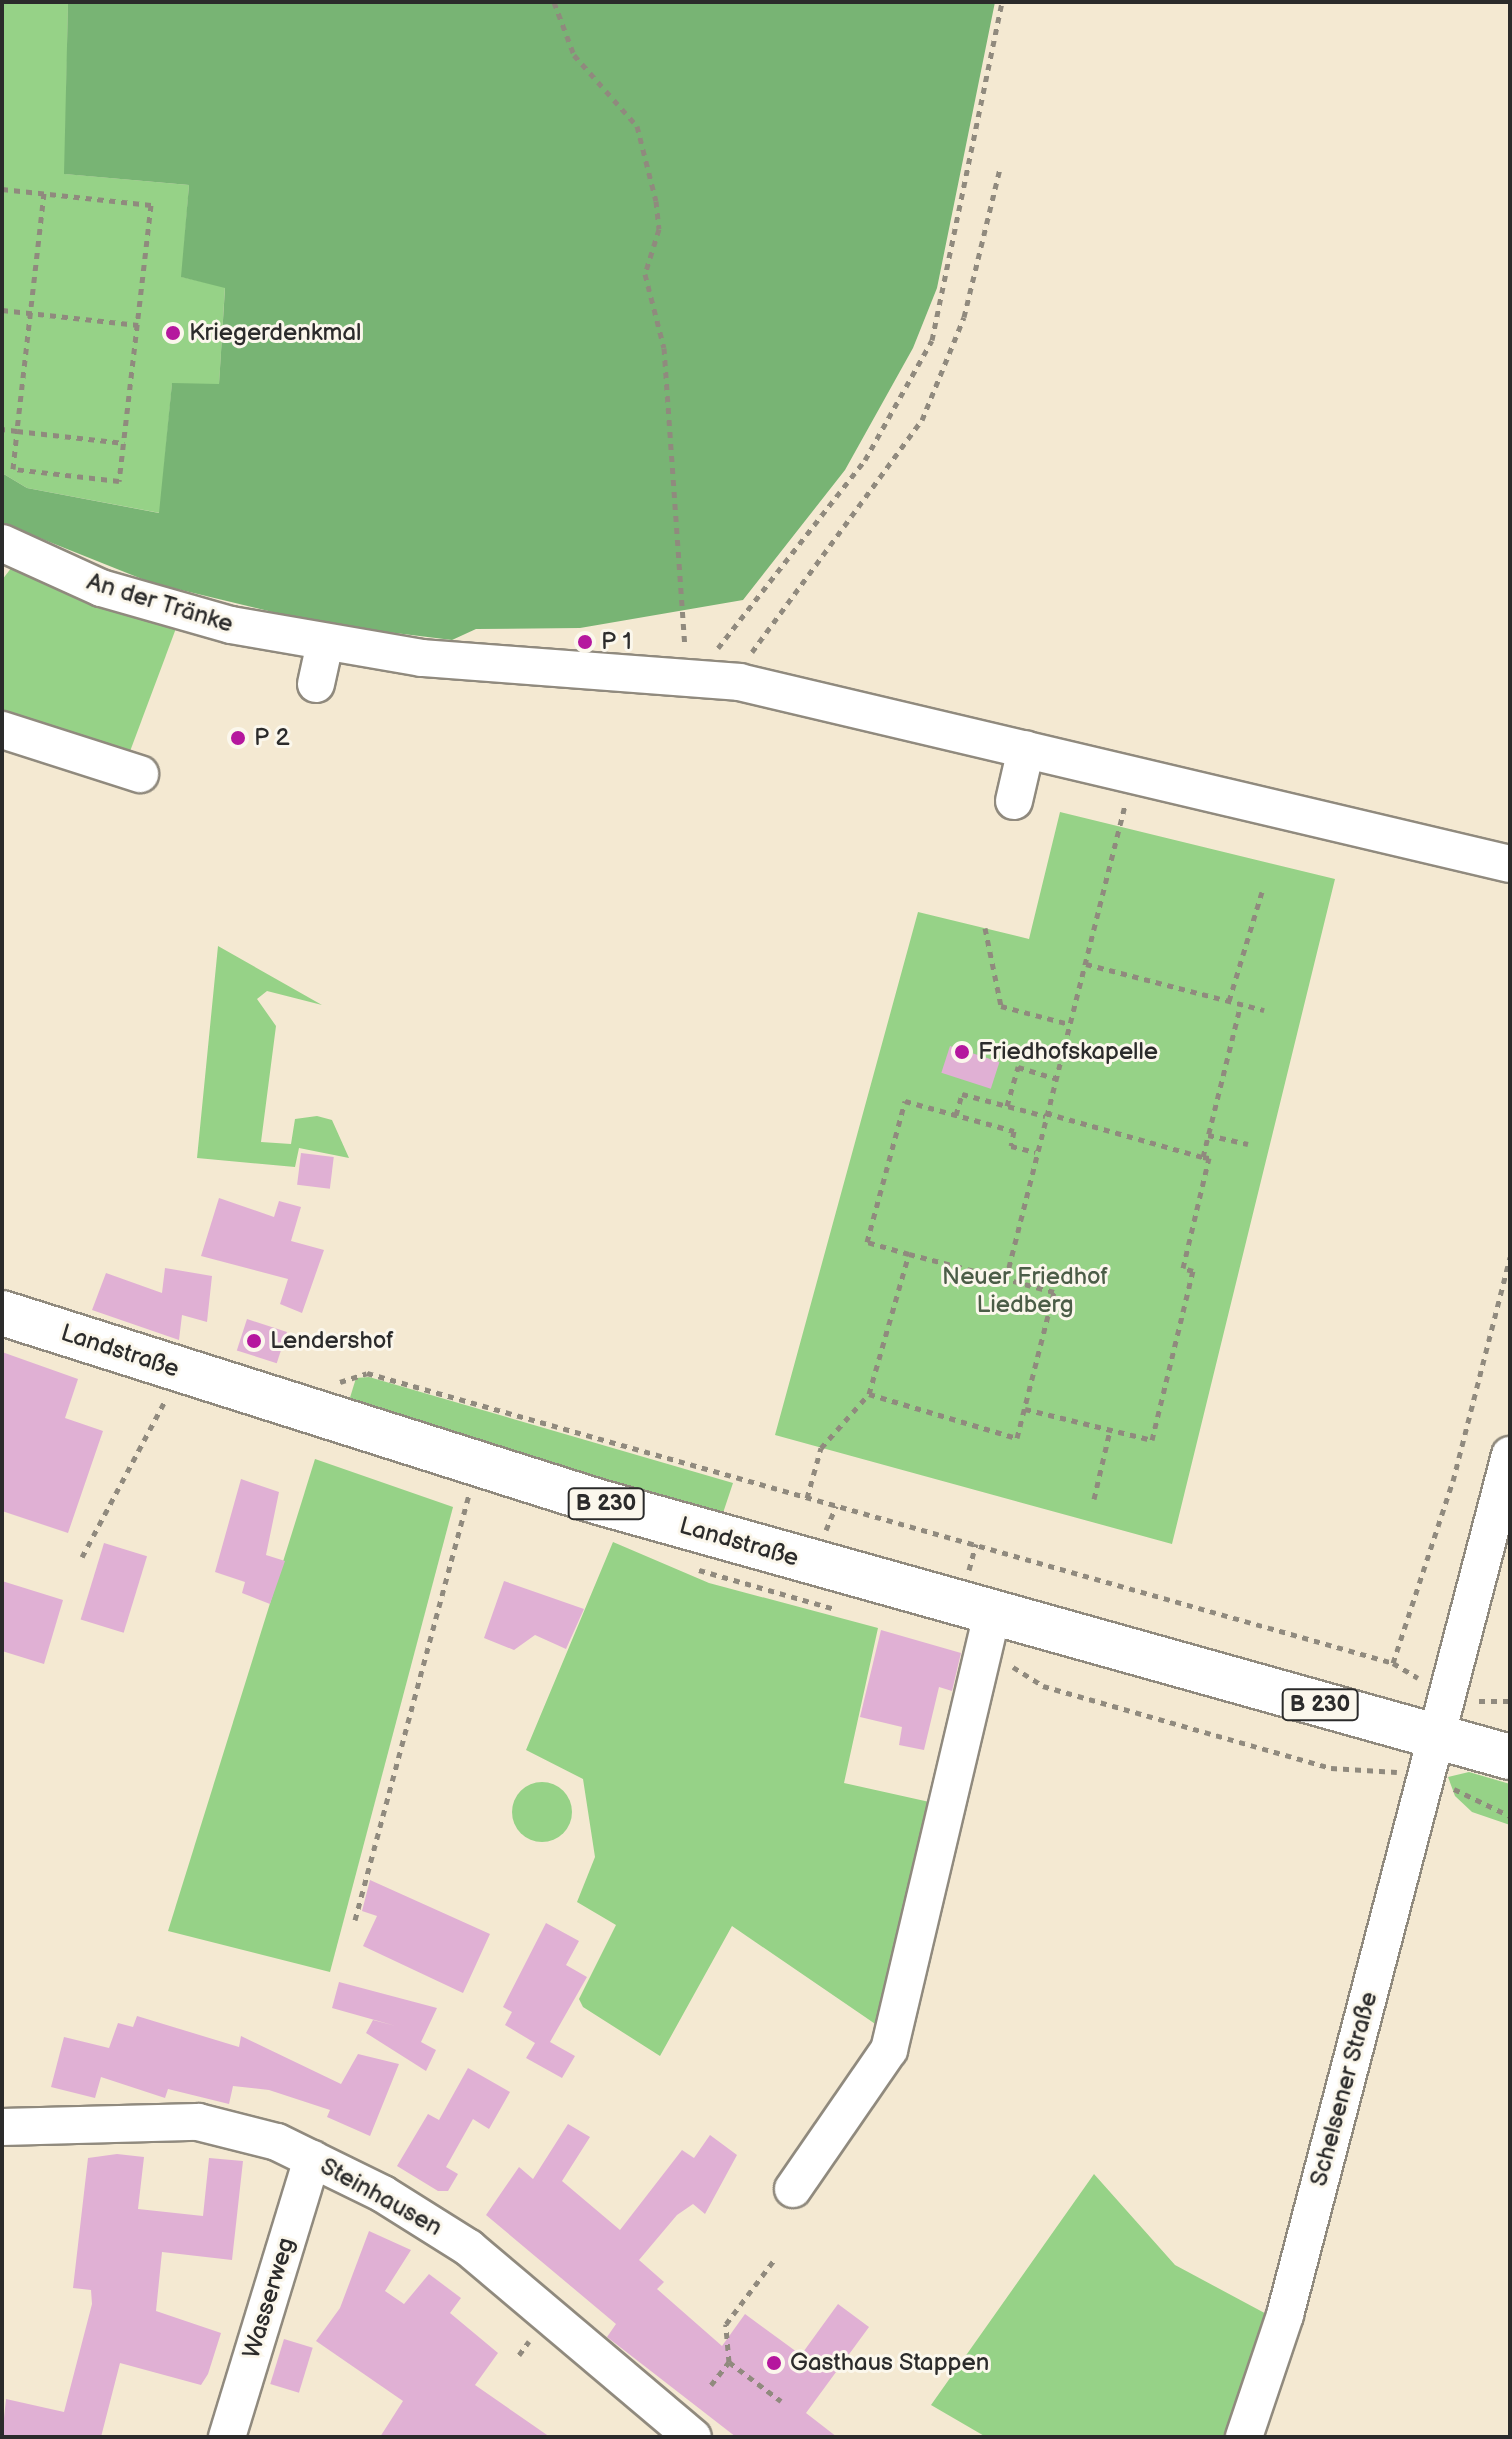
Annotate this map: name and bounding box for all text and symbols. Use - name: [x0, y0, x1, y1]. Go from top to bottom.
- place label: Kriegerdenkmal: [189, 319, 361, 347]
- marker: Kriegerdenkmal: [164, 324, 182, 342]
- street label: An der Tränke: [83, 567, 237, 639]
- place label: P 1: [601, 628, 632, 656]
- marker: P 1: [576, 633, 594, 651]
- place label: P 2: [254, 724, 290, 752]
- marker: P 2: [229, 729, 247, 747]
- place label: Friedhofskapelle: [978, 1038, 1158, 1066]
- marker: Friedhofskapelle: [953, 1043, 971, 1061]
- park label: Neuer Friedhof Liedberg: [942, 1263, 1108, 1319]
- street label: Landstraße: [57, 1318, 183, 1384]
- place label: Lendershof: [270, 1327, 394, 1355]
- marker: Lendershof: [245, 1332, 263, 1350]
- road number: B 230: [566, 1486, 646, 1522]
- street label: Landstraße: [676, 1511, 802, 1573]
- road number: B 230: [1280, 1687, 1360, 1723]
- street label: Schelsener Straße: [1304, 1988, 1384, 2190]
- street label: Steinhausen: [315, 2152, 447, 2242]
- street label: Wasserweg: [237, 2234, 301, 2362]
- place label: Gasthaus Stappen: [790, 2349, 990, 2377]
- marker: Gasthaus Stappen: [765, 2354, 783, 2372]

